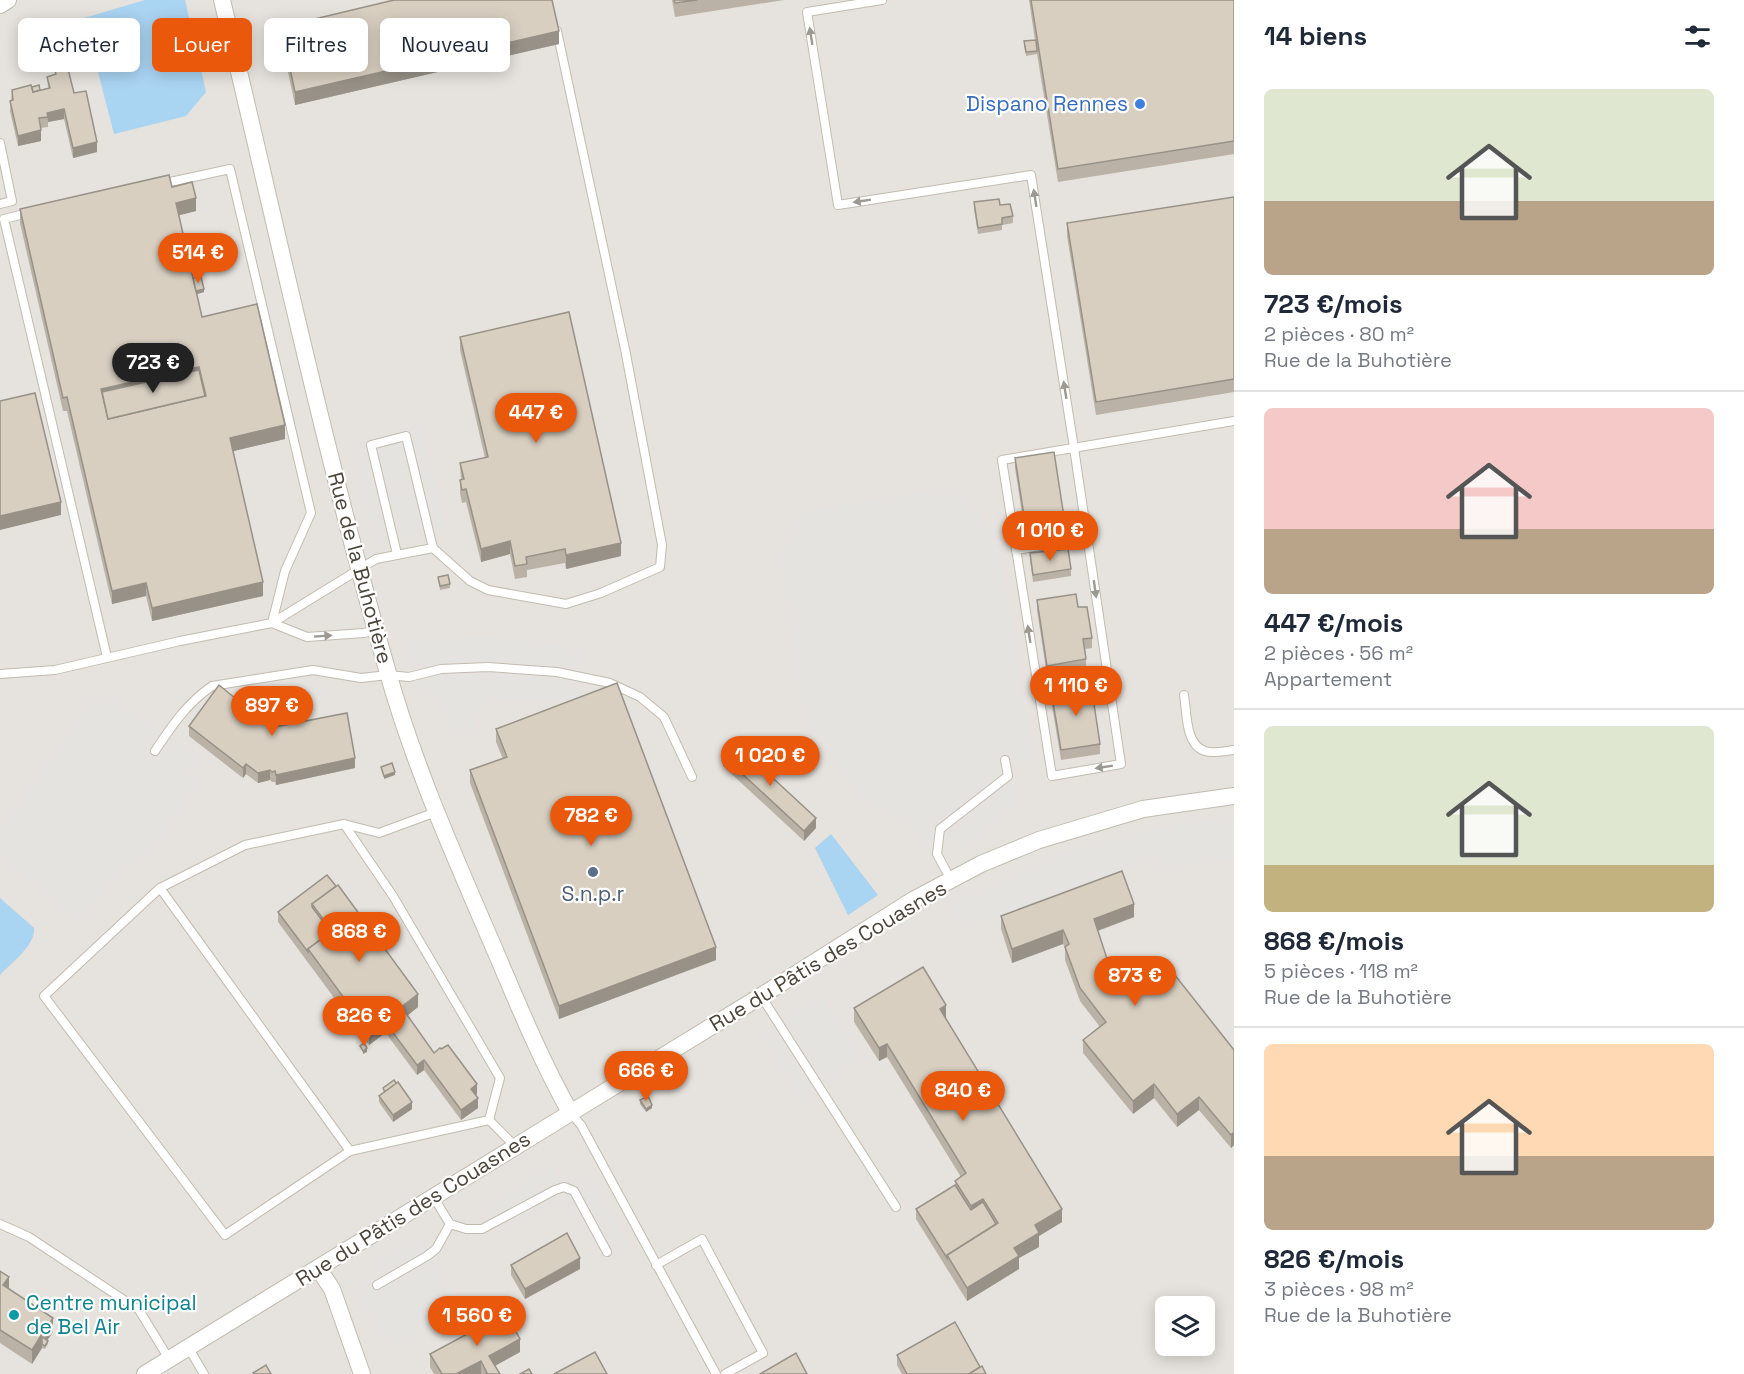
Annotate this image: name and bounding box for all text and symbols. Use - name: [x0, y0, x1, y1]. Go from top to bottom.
- chip: Acheter: [18, 18, 140, 72]
- chip: Louer: [152, 18, 252, 72]
- chip: Filtres: [264, 18, 368, 72]
- chip: Nouveau: [380, 18, 510, 72]
- text: 14 biens: [1264, 19, 1367, 53]
- icon: filters: [1681, 20, 1714, 53]
- one-way arrow: [807, 27, 816, 46]
- place label: Dispano Rennes: [966, 90, 1128, 117]
- marker: Dispano Rennes: [1133, 97, 1147, 111]
- icon: home: [1435, 128, 1543, 236]
- one-way arrow: [1030, 188, 1039, 207]
- one-way arrow: [852, 197, 871, 206]
- pin: 514 €: [156, 233, 240, 284]
- text: 514 €: [172, 239, 224, 265]
- text: 723 €/mois: [1264, 287, 1403, 321]
- text: 2 pièces · 80 m²: [1264, 321, 1414, 347]
- pin: 723 €: [111, 343, 195, 394]
- text: Rue de la Buhotière: [1264, 347, 1452, 373]
- text: 723 €: [126, 349, 180, 375]
- one-way arrow: [1061, 381, 1070, 400]
- pin: 447 €: [494, 393, 578, 444]
- text: 447 €: [509, 399, 563, 425]
- icon: home: [1435, 447, 1543, 555]
- street label: Rue de la Buhotière: [322, 469, 399, 667]
- pin: 1 010 €: [995, 511, 1105, 562]
- text: 1 010 €: [1016, 517, 1084, 543]
- one-way arrow: [1091, 579, 1100, 598]
- text: 447 €/mois: [1264, 606, 1403, 640]
- one-way arrow: [1025, 625, 1034, 644]
- one-way arrow: [314, 631, 333, 641]
- text: 2 pièces · 56 m²: [1264, 640, 1413, 666]
- pin: 1 110 €: [1021, 666, 1131, 717]
- text: Appartement: [1264, 666, 1392, 692]
- text: 1 110 €: [1044, 672, 1108, 698]
- pin: 897 €: [230, 686, 314, 737]
- text: 897 €: [245, 692, 299, 718]
- pin: 1 020 €: [715, 736, 825, 787]
- text: 1 020 €: [735, 742, 805, 768]
- one-way arrow: [1094, 763, 1113, 772]
- icon: home: [1435, 765, 1543, 873]
- pin: 782 €: [549, 796, 633, 847]
- text: 782 €: [564, 802, 618, 828]
- marker: S.n.p.r: [586, 865, 600, 879]
- street label: Rue du Pâtis des Couasnes: [704, 874, 951, 1037]
- place label: S.n.p.r: [562, 880, 625, 907]
- pin: 868 €: [317, 912, 401, 963]
- text: 868 €: [332, 918, 387, 944]
- text: 868 €/mois: [1264, 924, 1404, 958]
- pin: 873 €: [1093, 956, 1177, 1007]
- text: 5 pièces · 118 m²: [1264, 958, 1418, 984]
- text: 873 €: [1108, 962, 1162, 988]
- text: Rue de la Buhotière: [1264, 984, 1452, 1010]
- pin: 826 €: [322, 996, 406, 1047]
- text: 826 €: [337, 1002, 391, 1028]
- pin: 666 €: [604, 1051, 688, 1102]
- text: 666 €: [618, 1057, 674, 1083]
- pin: 840 €: [921, 1071, 1005, 1122]
- text: 840 €: [935, 1077, 991, 1103]
- icon: home: [1435, 1083, 1543, 1191]
- street label: Rue du Pâtis des Couasnes: [290, 1125, 535, 1292]
- text: 826 €/mois: [1264, 1242, 1404, 1276]
- text: 3 pièces · 98 m²: [1264, 1276, 1414, 1302]
- place label: Centre municipal de Bel Air: [26, 1289, 197, 1340]
- pin: 1 560 €: [422, 1296, 532, 1347]
- map controls: [1155, 1296, 1215, 1356]
- button: layers: [1155, 1296, 1215, 1356]
- text: 1 560 €: [442, 1302, 512, 1328]
- text: Rue de la Buhotière: [1264, 1302, 1452, 1328]
- marker: Centre municipal de Bel Air: [7, 1308, 21, 1322]

